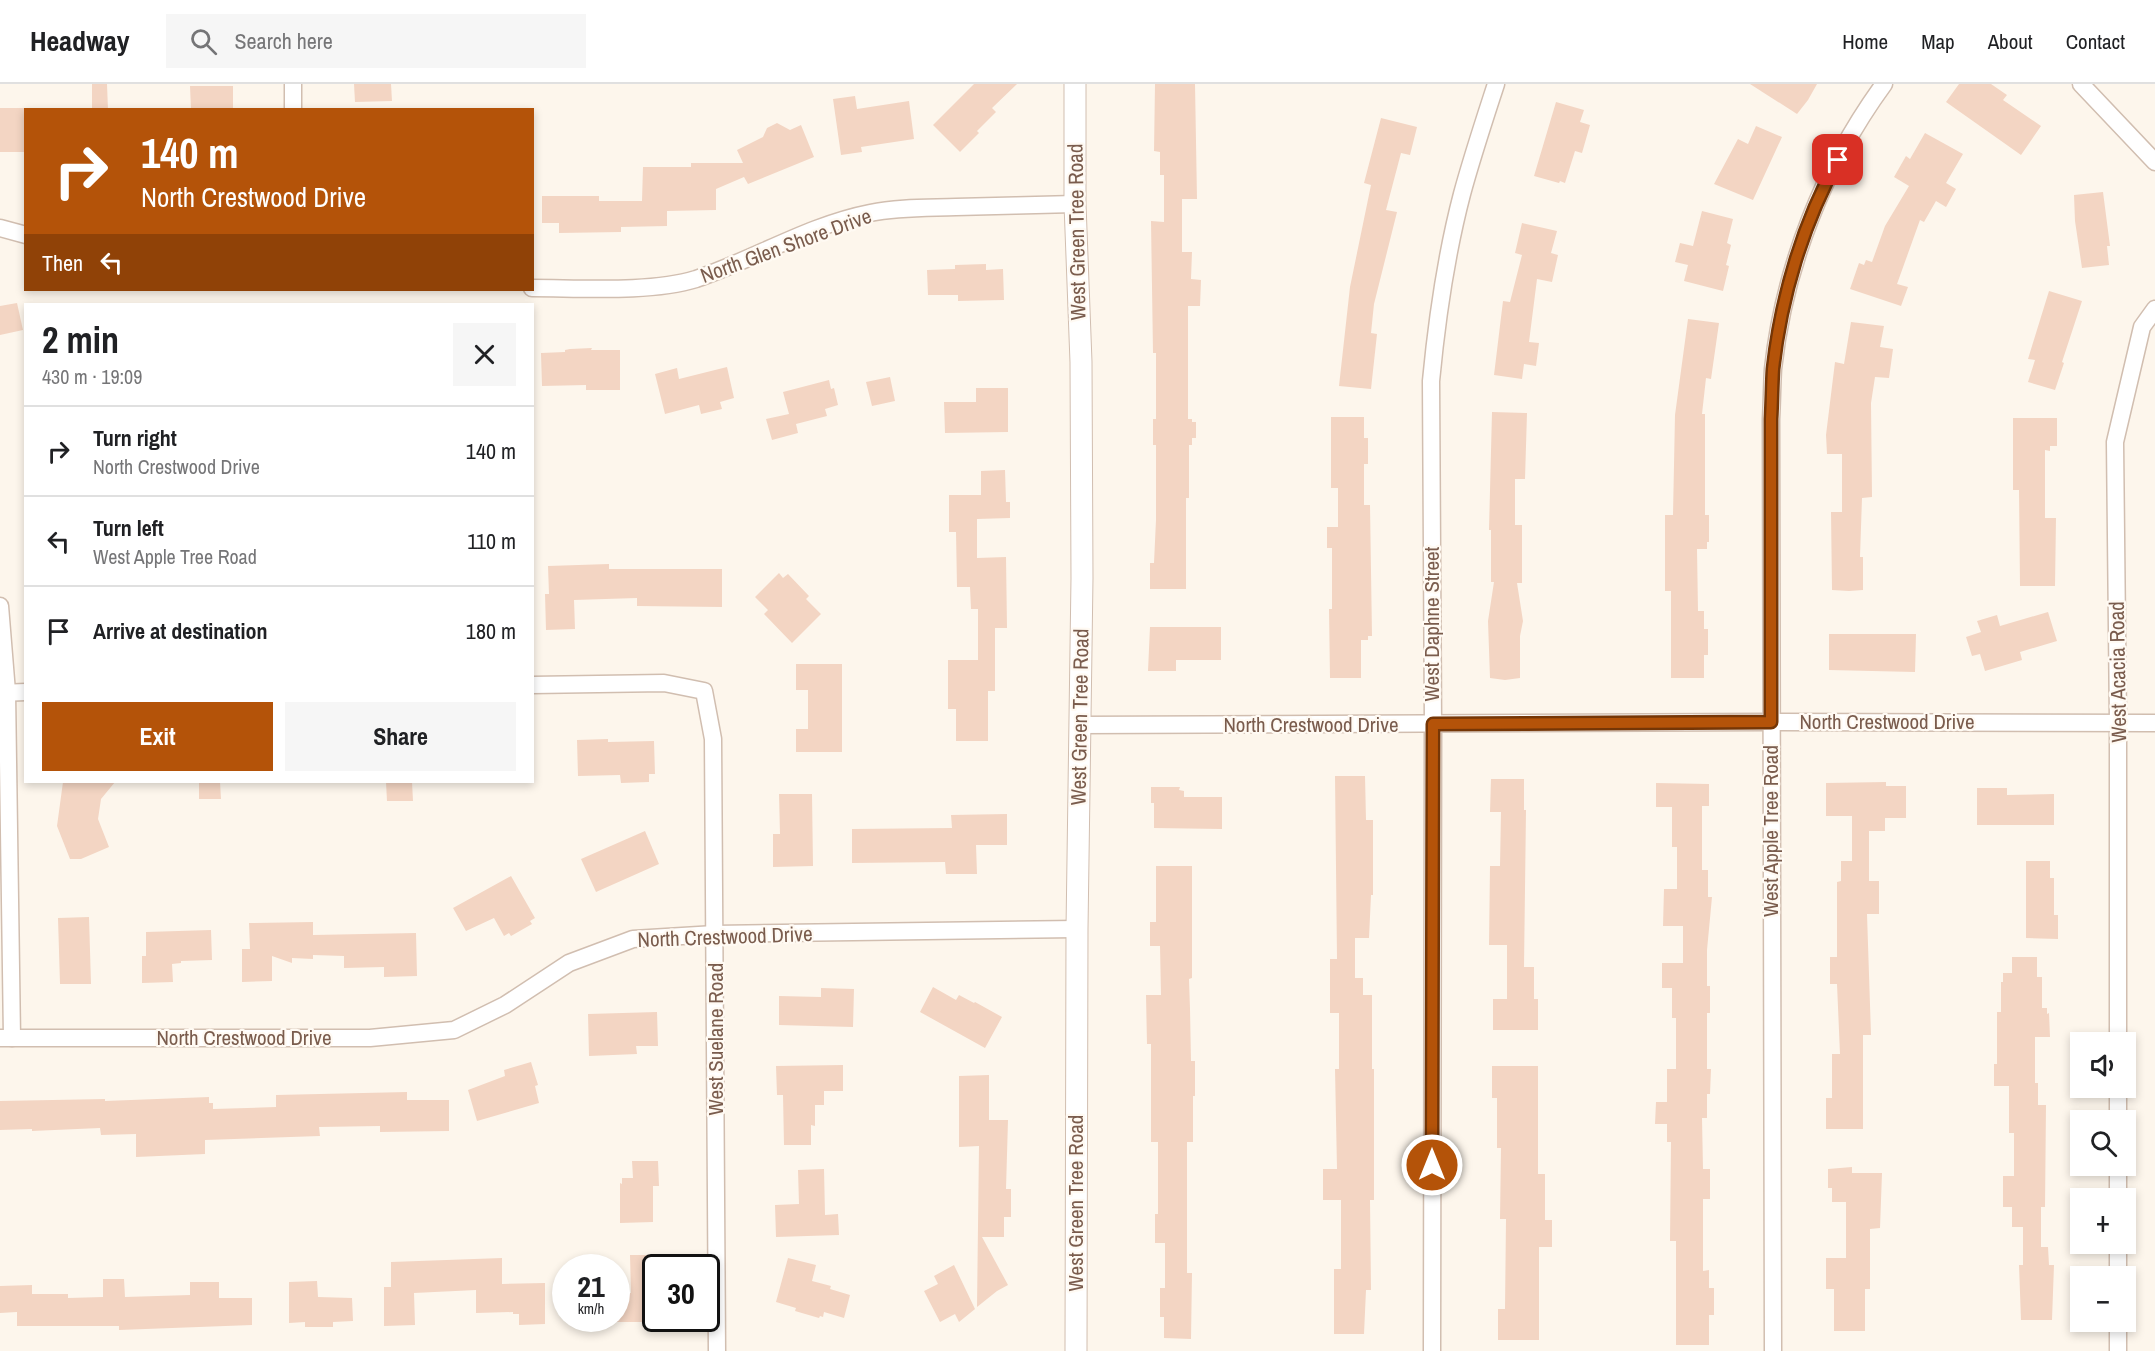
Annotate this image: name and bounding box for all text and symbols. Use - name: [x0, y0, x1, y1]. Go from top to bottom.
- search box: [166, 14, 586, 68]
- text: Headway: [30, 22, 130, 60]
- icon: search: [187, 25, 220, 58]
- text: Search here: [235, 26, 333, 56]
- text: Home: [1842, 27, 1888, 56]
- text: Map: [1921, 27, 1955, 56]
- text: About: [1988, 27, 2033, 56]
- text: Contact: [2066, 27, 2125, 56]
- text: 140 m: [141, 125, 239, 181]
- icon: right: [42, 132, 120, 210]
- pin: [1812, 134, 1863, 185]
- street label: West Green Tree Road: [1060, 143, 1093, 321]
- icon: arrive: [1821, 143, 1854, 176]
- text: North Crestwood Drive: [141, 179, 366, 215]
- street label: North Glen Shore Drive: [696, 201, 875, 290]
- icon: left: [95, 246, 128, 279]
- text: Then: [42, 248, 83, 278]
- text: 2 min: [42, 316, 119, 364]
- button: close: [453, 323, 516, 386]
- text: 430 m · 19:09: [42, 363, 142, 390]
- text: Turn right: [93, 423, 177, 453]
- icon: right: [42, 435, 75, 468]
- text: 140 m: [466, 436, 516, 466]
- text: North Crestwood Drive: [93, 453, 260, 480]
- text: Turn left: [93, 513, 164, 543]
- icon: left: [42, 525, 75, 558]
- text: 110 m: [467, 526, 516, 556]
- text: West Apple Tree Road: [93, 543, 257, 570]
- street label: West Daphne Street: [1417, 546, 1446, 701]
- street label: West Acacia Road: [2102, 601, 2133, 743]
- icon: arrive: [42, 615, 75, 648]
- text: Arrive at destination: [93, 616, 267, 646]
- text: 180 m: [466, 616, 516, 646]
- street label: West Green Tree Road: [1063, 628, 1096, 806]
- button: Exit: [42, 702, 273, 771]
- button: Share: [285, 702, 516, 771]
- street label: North Crestwood Drive: [1799, 707, 1975, 736]
- street label: North Crestwood Drive: [1223, 710, 1399, 739]
- street label: West Apple Tree Road: [1756, 745, 1785, 917]
- street label: North Crestwood Drive: [637, 919, 813, 954]
- street label: West Suelane Road: [701, 963, 730, 1115]
- street label: North Crestwood Drive: [156, 1023, 332, 1052]
- map controls: [2070, 1032, 2136, 1332]
- button: sound: [2070, 1032, 2136, 1098]
- button: search: [2070, 1110, 2136, 1176]
- street label: West Green Tree Road: [1061, 1115, 1090, 1291]
- position arrow: [1400, 1133, 1464, 1197]
- button: +: [2070, 1188, 2136, 1254]
- speed limit sign: 30: [642, 1254, 720, 1332]
- text: 21: [577, 1266, 605, 1306]
- button: −: [2070, 1266, 2136, 1332]
- text: km/h: [578, 1298, 604, 1319]

